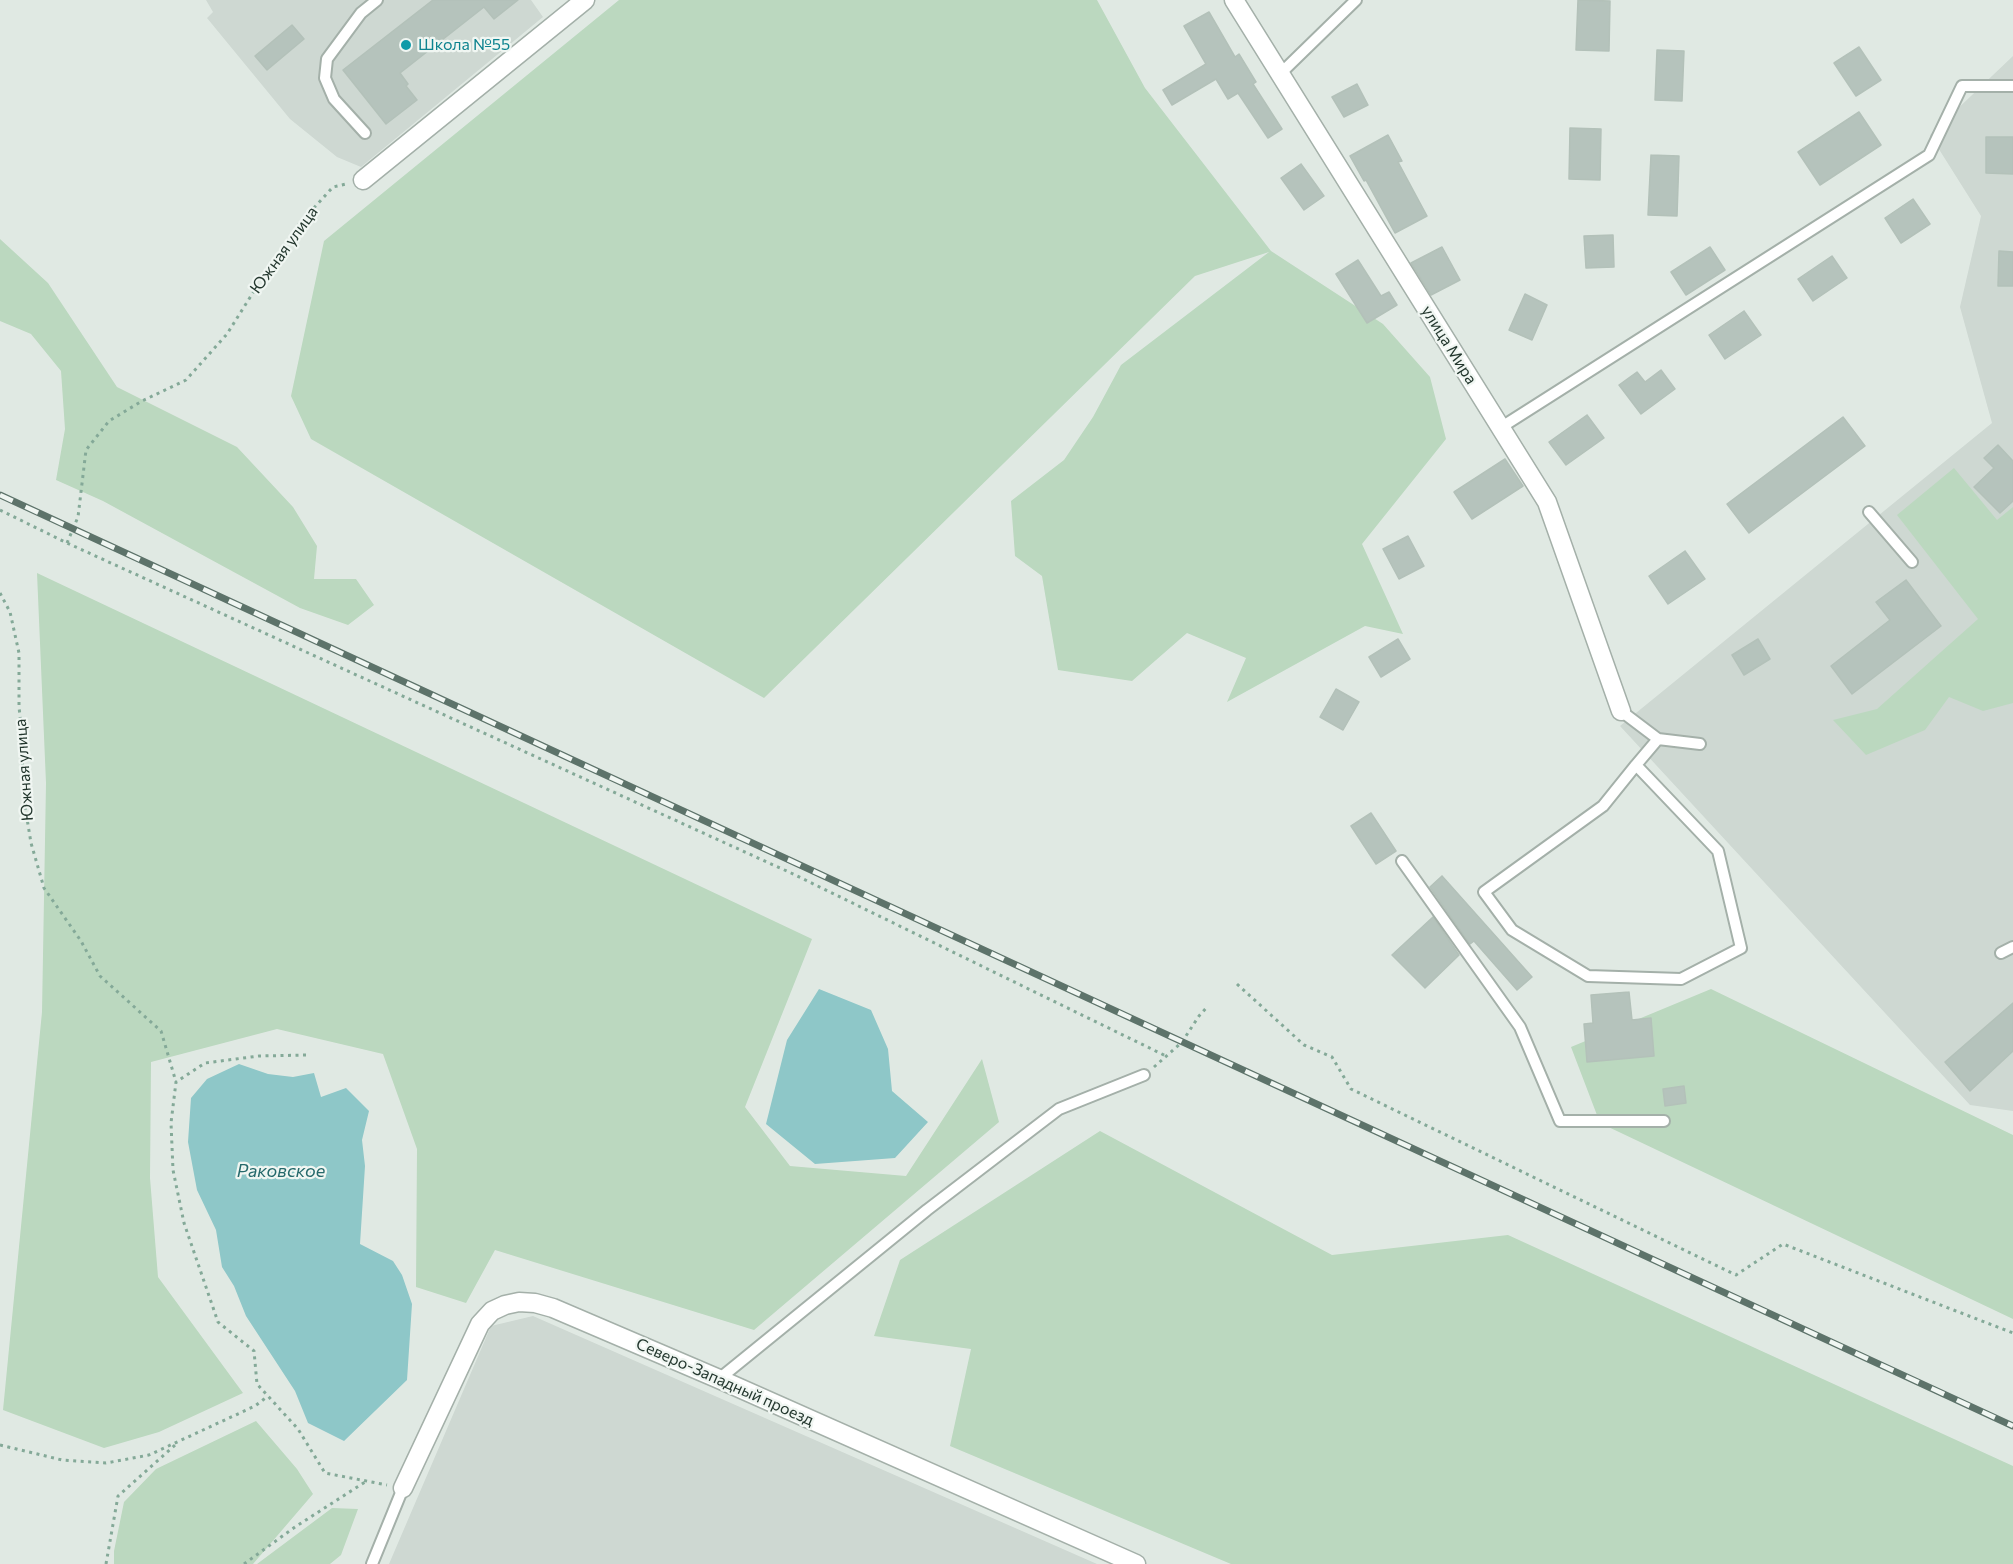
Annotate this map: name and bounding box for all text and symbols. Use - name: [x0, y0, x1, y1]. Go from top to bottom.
- place label: Школа №55: [418, 35, 510, 55]
- marker: Школа №55: [399, 38, 413, 52]
- street label: Южная улица: [246, 203, 322, 297]
- street label: улица Мира: [1417, 302, 1481, 388]
- street label: Южная улица: [11, 718, 37, 822]
- water label: Раковское: [237, 1160, 325, 1182]
- street label: Северо-Западный проезд: [633, 1334, 817, 1430]

